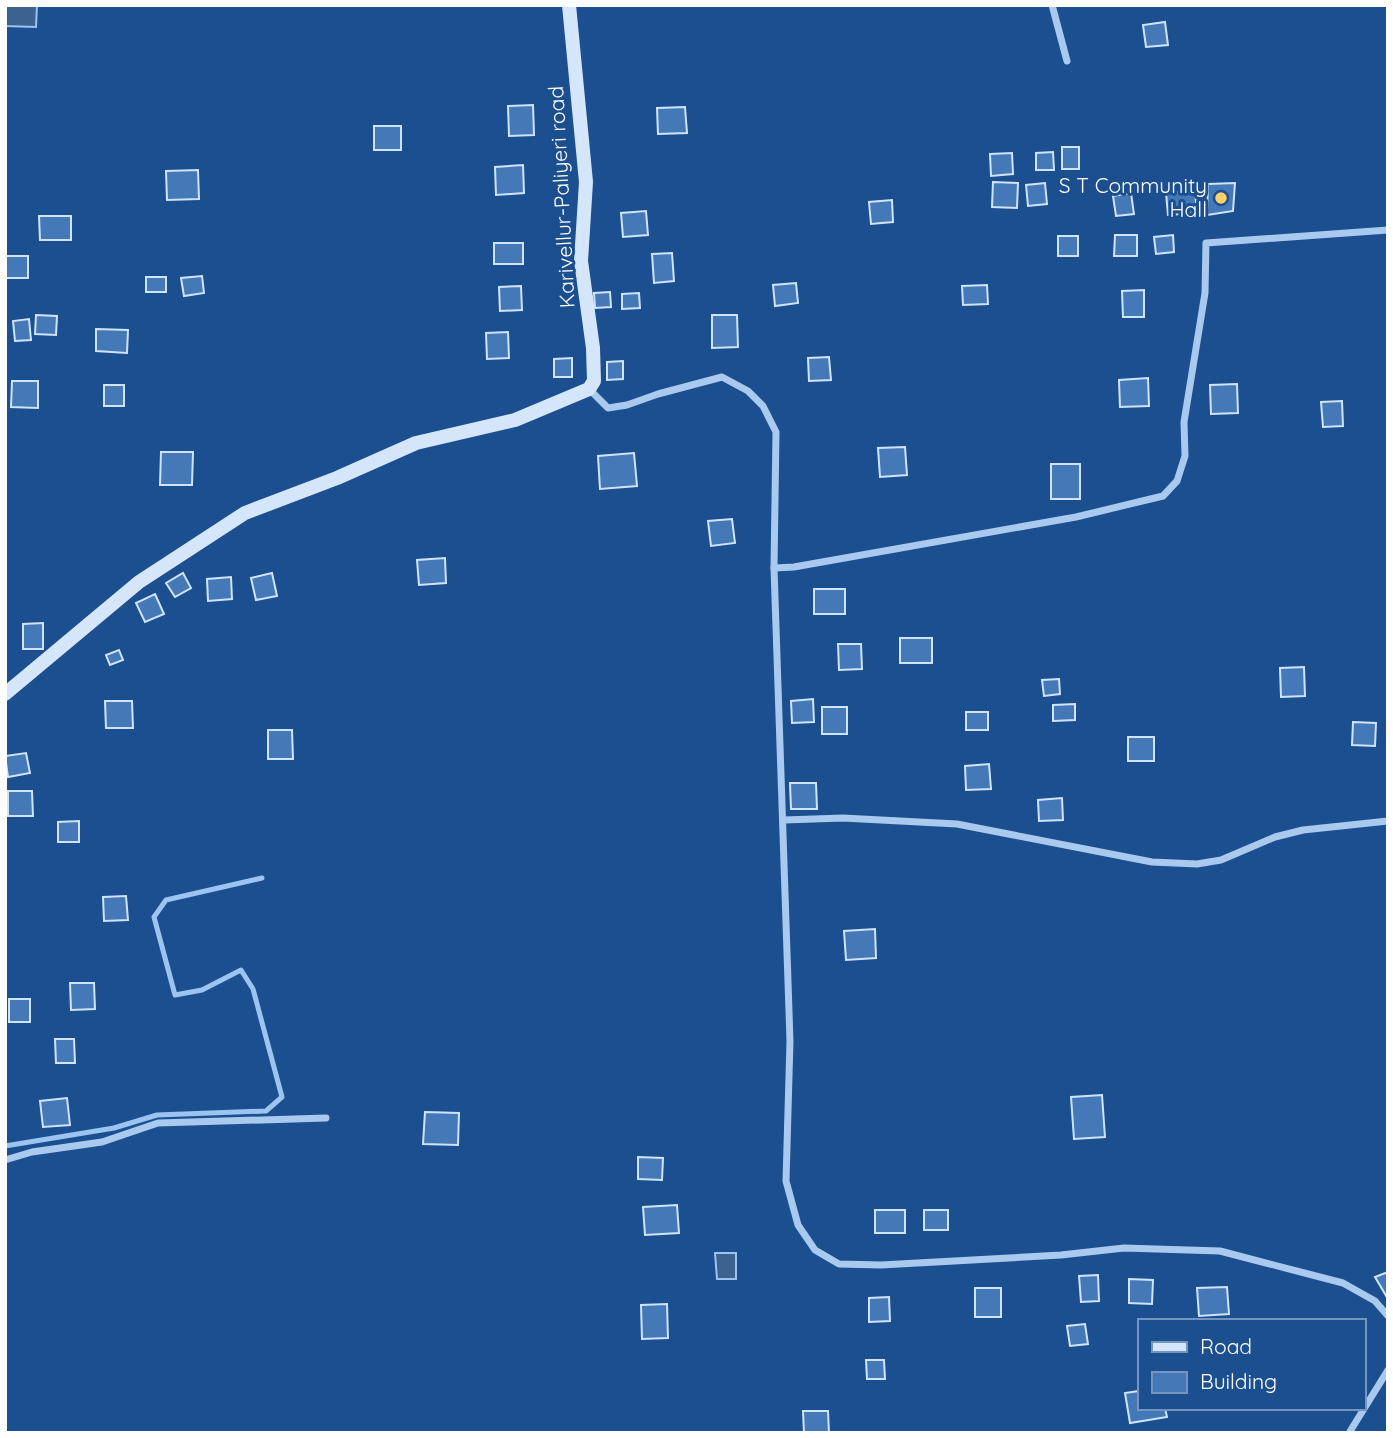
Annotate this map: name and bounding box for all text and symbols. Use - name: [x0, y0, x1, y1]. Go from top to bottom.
- street label: Karivellur-Paliyeri road: [542, 85, 580, 309]
- place label: S T Community Hall: [1059, 172, 1207, 222]
- marker: S T Community Hall: [1213, 190, 1229, 206]
- legend: [1138, 1319, 1365, 1410]
- text: Road: [1200, 1333, 1252, 1359]
- text: Building: [1200, 1368, 1277, 1394]

